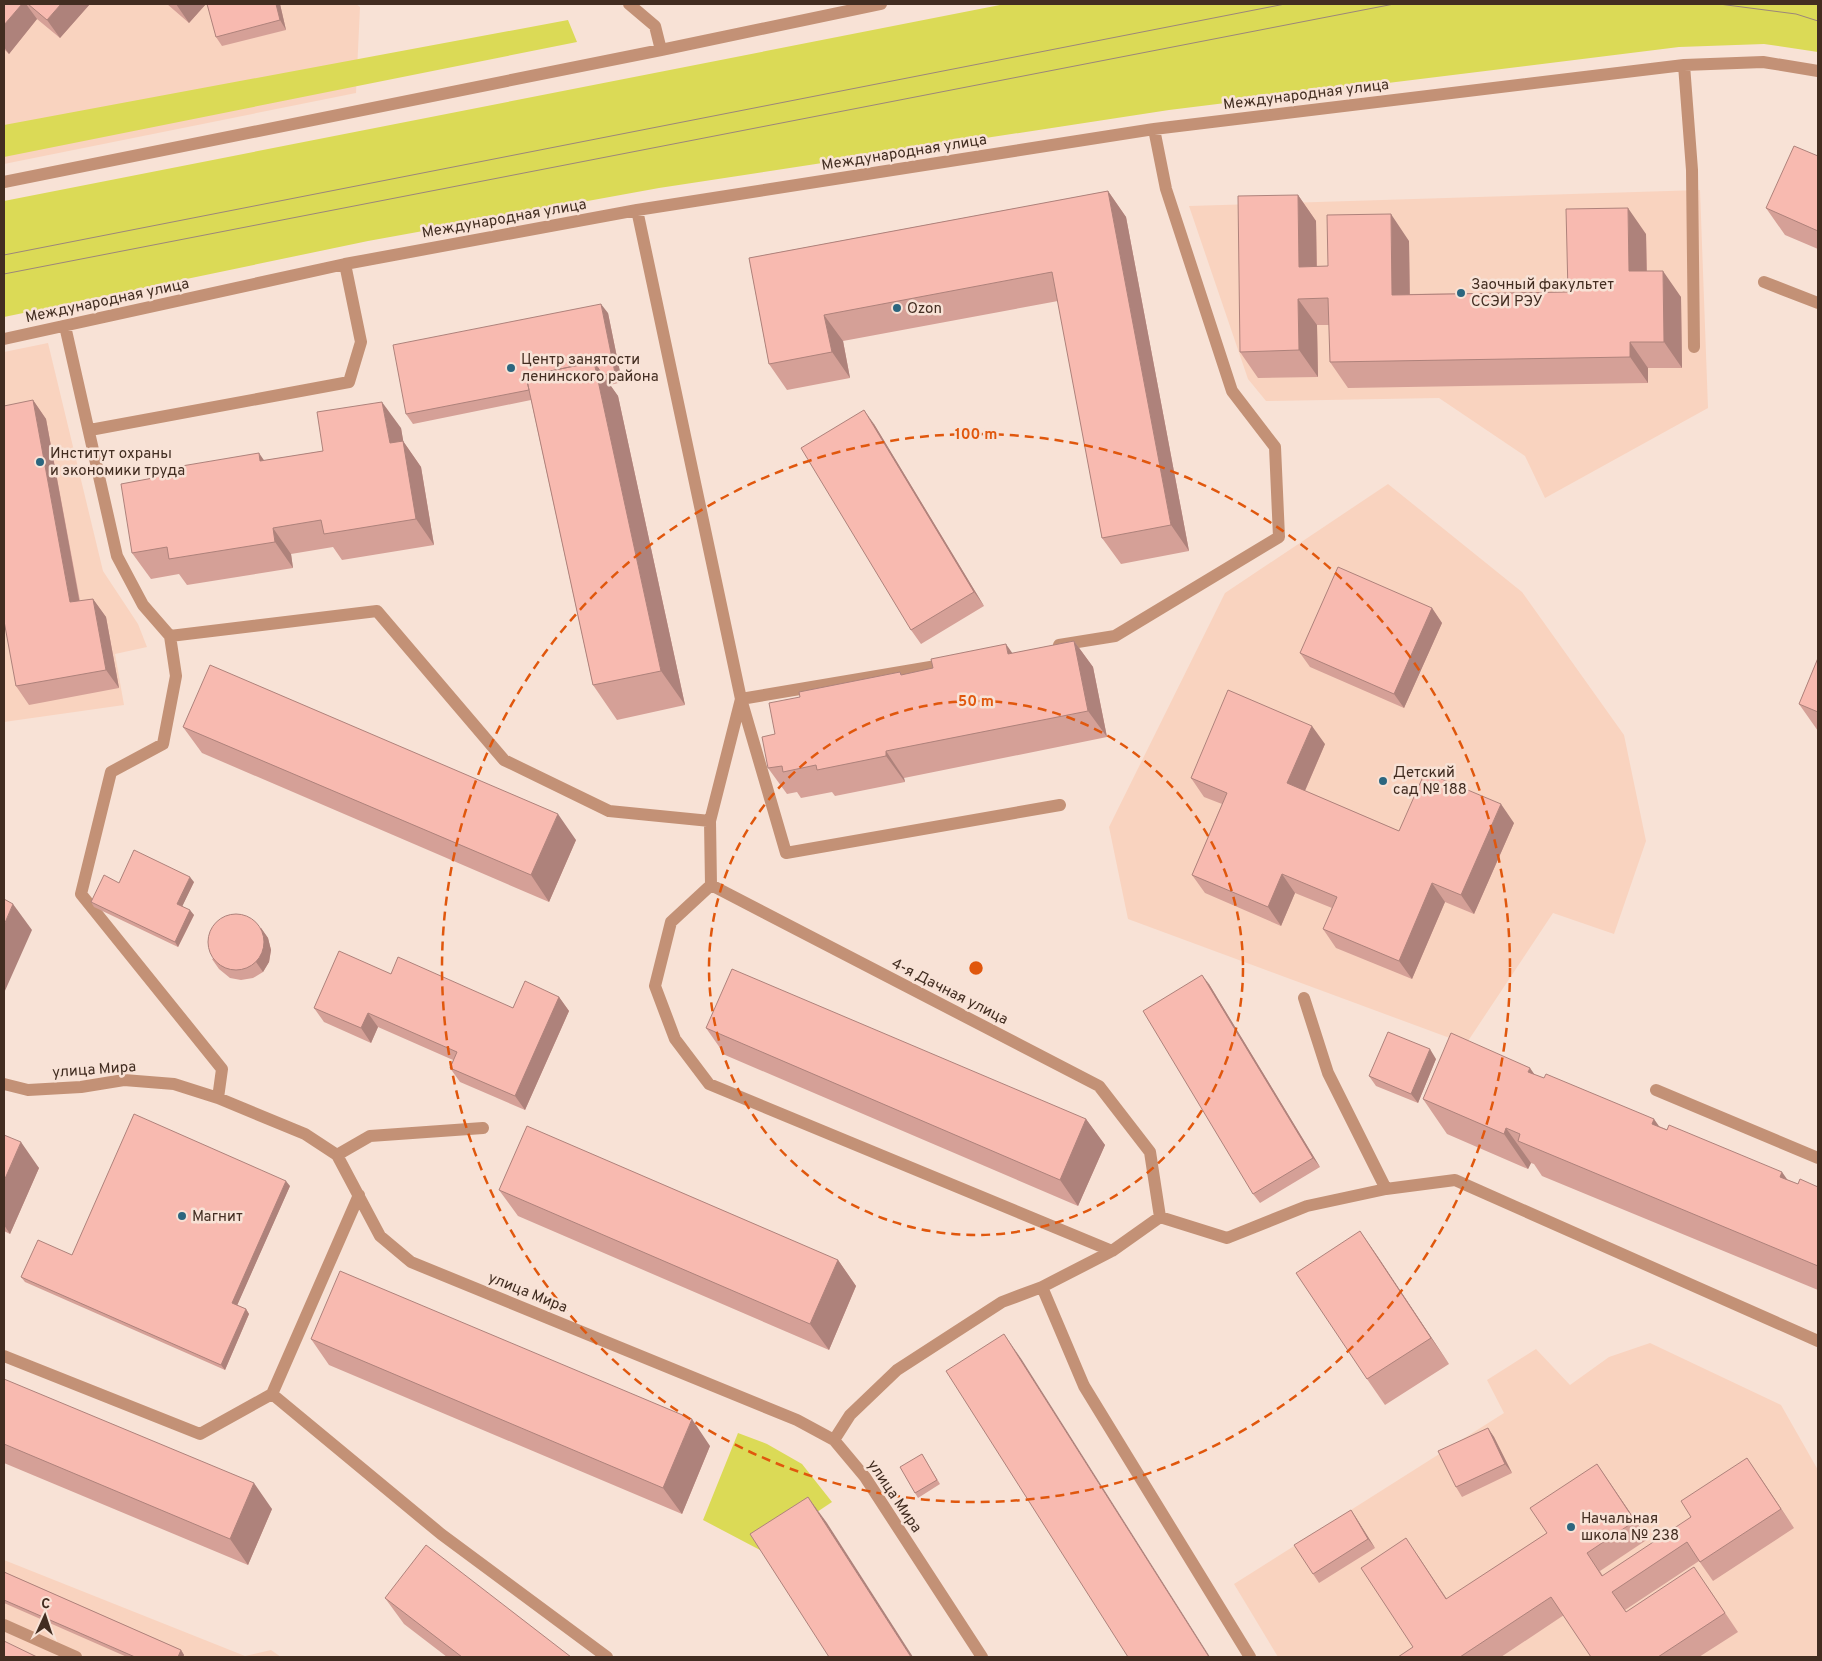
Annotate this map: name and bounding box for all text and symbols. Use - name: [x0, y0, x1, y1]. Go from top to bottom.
- street label: Международная улица: [1222, 76, 1390, 115]
- street label: Международная улица: [820, 131, 988, 176]
- street label: Международная улица: [420, 196, 588, 243]
- street label: Международная улица: [24, 275, 191, 328]
- place label: Заочный факультет ССЭИ РЭУ: [1471, 276, 1614, 312]
- marker: Заочный факультет ССЭИ РЭУ: [1455, 287, 1467, 299]
- place label: Ozon: [907, 300, 942, 319]
- marker: Ozon: [891, 302, 903, 314]
- place label: Центр занятости ленинского района: [521, 351, 659, 387]
- marker: Центр занятости ленинского района: [505, 362, 517, 374]
- text: 100 m: [955, 426, 997, 445]
- place label: Институт охраны и экономики труда: [50, 445, 185, 481]
- marker: Институт охраны и экономики труда: [34, 456, 46, 468]
- text: 50 m: [958, 693, 994, 712]
- place label: Детский сад № 188: [1393, 764, 1467, 800]
- marker: Детский сад № 188: [1377, 775, 1389, 787]
- street label: 4-я Дачная улица: [888, 955, 1011, 1030]
- centre of rings: [967, 959, 985, 977]
- street label: улица Мира: [51, 1058, 137, 1083]
- place label: Магнит: [192, 1208, 243, 1227]
- marker: Магнит: [176, 1210, 188, 1222]
- street label: улица Мира: [485, 1269, 570, 1318]
- street label: улица Мира: [862, 1457, 925, 1537]
- place label: Начальная школа № 238: [1581, 1510, 1679, 1546]
- marker: Начальная школа № 238: [1565, 1521, 1577, 1533]
- north arrow: [20, 1591, 70, 1641]
- text: С: [41, 1596, 51, 1613]

